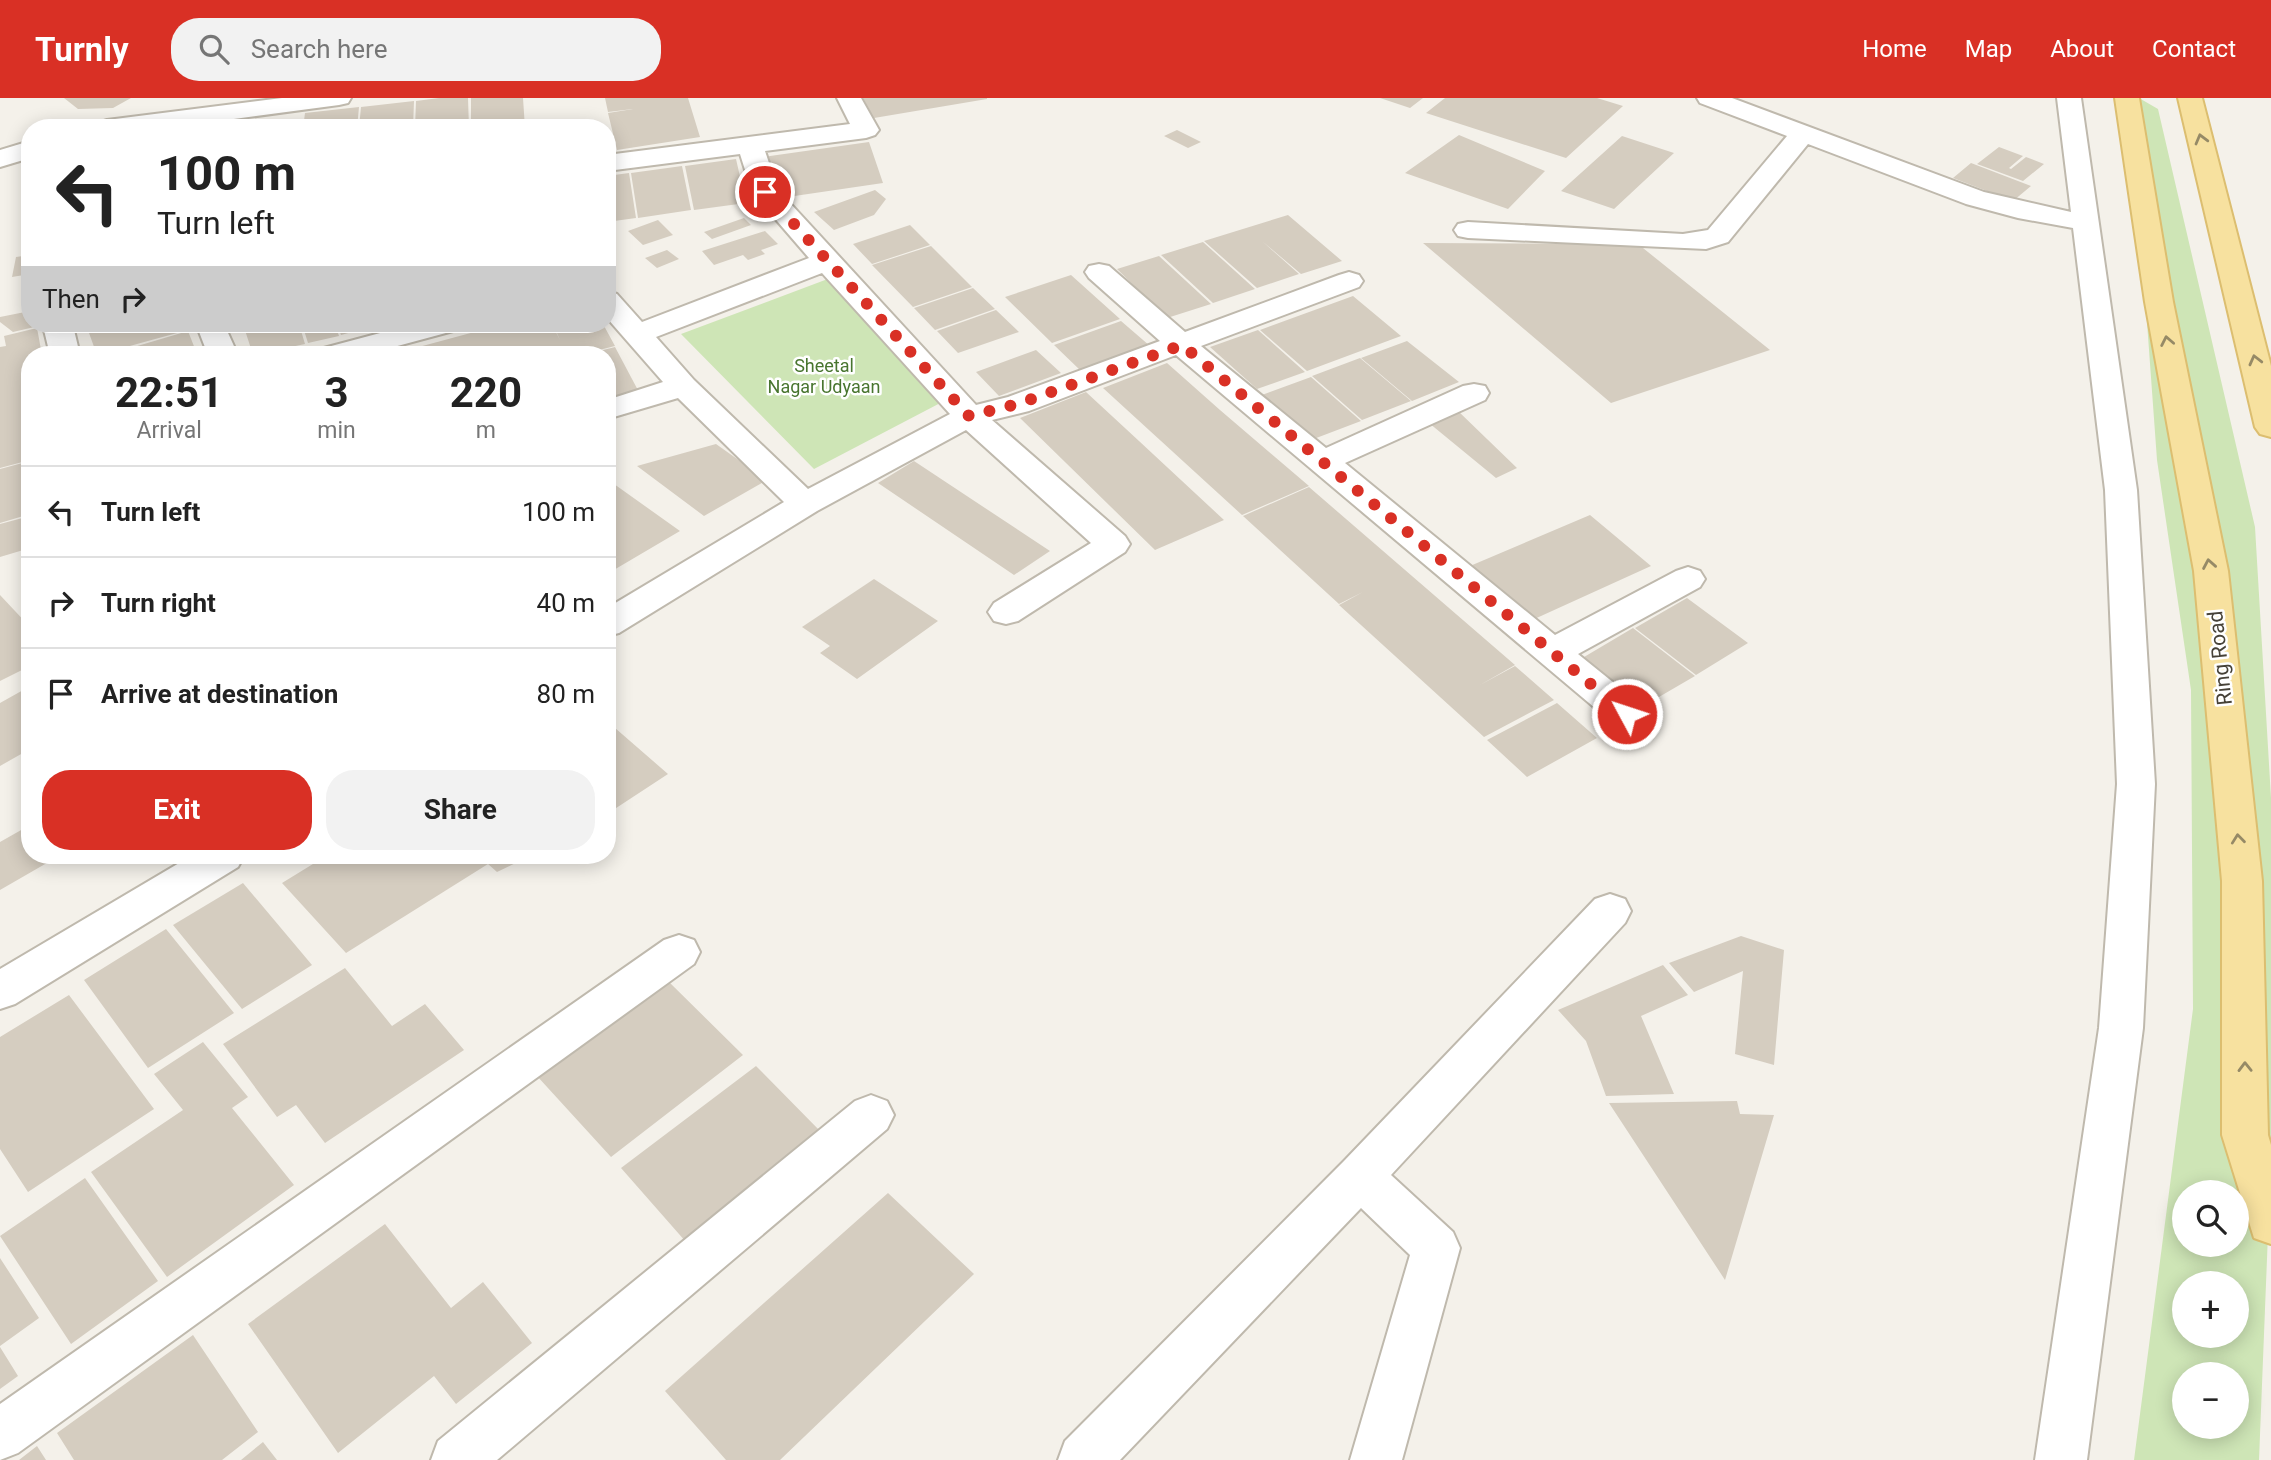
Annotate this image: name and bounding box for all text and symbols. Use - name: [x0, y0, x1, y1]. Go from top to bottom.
- search box: [171, 18, 661, 81]
- text: Turnly: [35, 30, 129, 69]
- icon: search: [195, 30, 233, 68]
- text: Search here: [251, 34, 387, 64]
- text: Home: [1862, 35, 1927, 63]
- text: Map: [1965, 35, 2012, 63]
- text: About: [2050, 35, 2114, 63]
- text: Contact: [2152, 35, 2236, 63]
- one-way arrow: [2195, 134, 2209, 146]
- text: 100 m: [157, 145, 296, 202]
- icon: left: [42, 147, 133, 238]
- pin: [735, 162, 795, 222]
- icon: arrive: [746, 173, 784, 211]
- text: Turn left: [157, 204, 275, 242]
- icon: right: [114, 280, 152, 318]
- text: Then: [42, 284, 100, 314]
- one-way arrow: [2160, 335, 2175, 347]
- one-way arrow: [2249, 354, 2263, 366]
- park label: Sheetal Nagar Udyaan: [768, 355, 880, 397]
- text: 22:51: [115, 368, 223, 417]
- text: 3: [324, 368, 349, 417]
- text: 220: [450, 368, 522, 417]
- text: Arrival: [136, 417, 202, 444]
- text: min: [317, 417, 356, 444]
- text: m: [476, 417, 496, 444]
- icon: left: [42, 493, 80, 531]
- text: Turn left: [101, 497, 200, 527]
- text: 100 m: [522, 497, 595, 527]
- one-way arrow: [2202, 558, 2217, 570]
- icon: right: [42, 584, 80, 622]
- text: Turn right: [101, 588, 216, 618]
- text: 40 m: [537, 588, 595, 618]
- street label: Ring Road: [2203, 610, 2237, 706]
- icon: arrive: [42, 675, 80, 713]
- position arrow: [1590, 677, 1664, 751]
- text: Arrive at destination: [101, 679, 338, 709]
- text: 80 m: [537, 679, 595, 709]
- button: Exit: [42, 770, 312, 850]
- button: Share: [326, 770, 595, 850]
- one-way arrow: [2231, 833, 2246, 844]
- one-way arrow: [2237, 1061, 2252, 1072]
- map controls: [2172, 1180, 2249, 1439]
- button: search: [2172, 1180, 2249, 1257]
- button: +: [2172, 1271, 2249, 1348]
- button: −: [2172, 1362, 2249, 1439]

